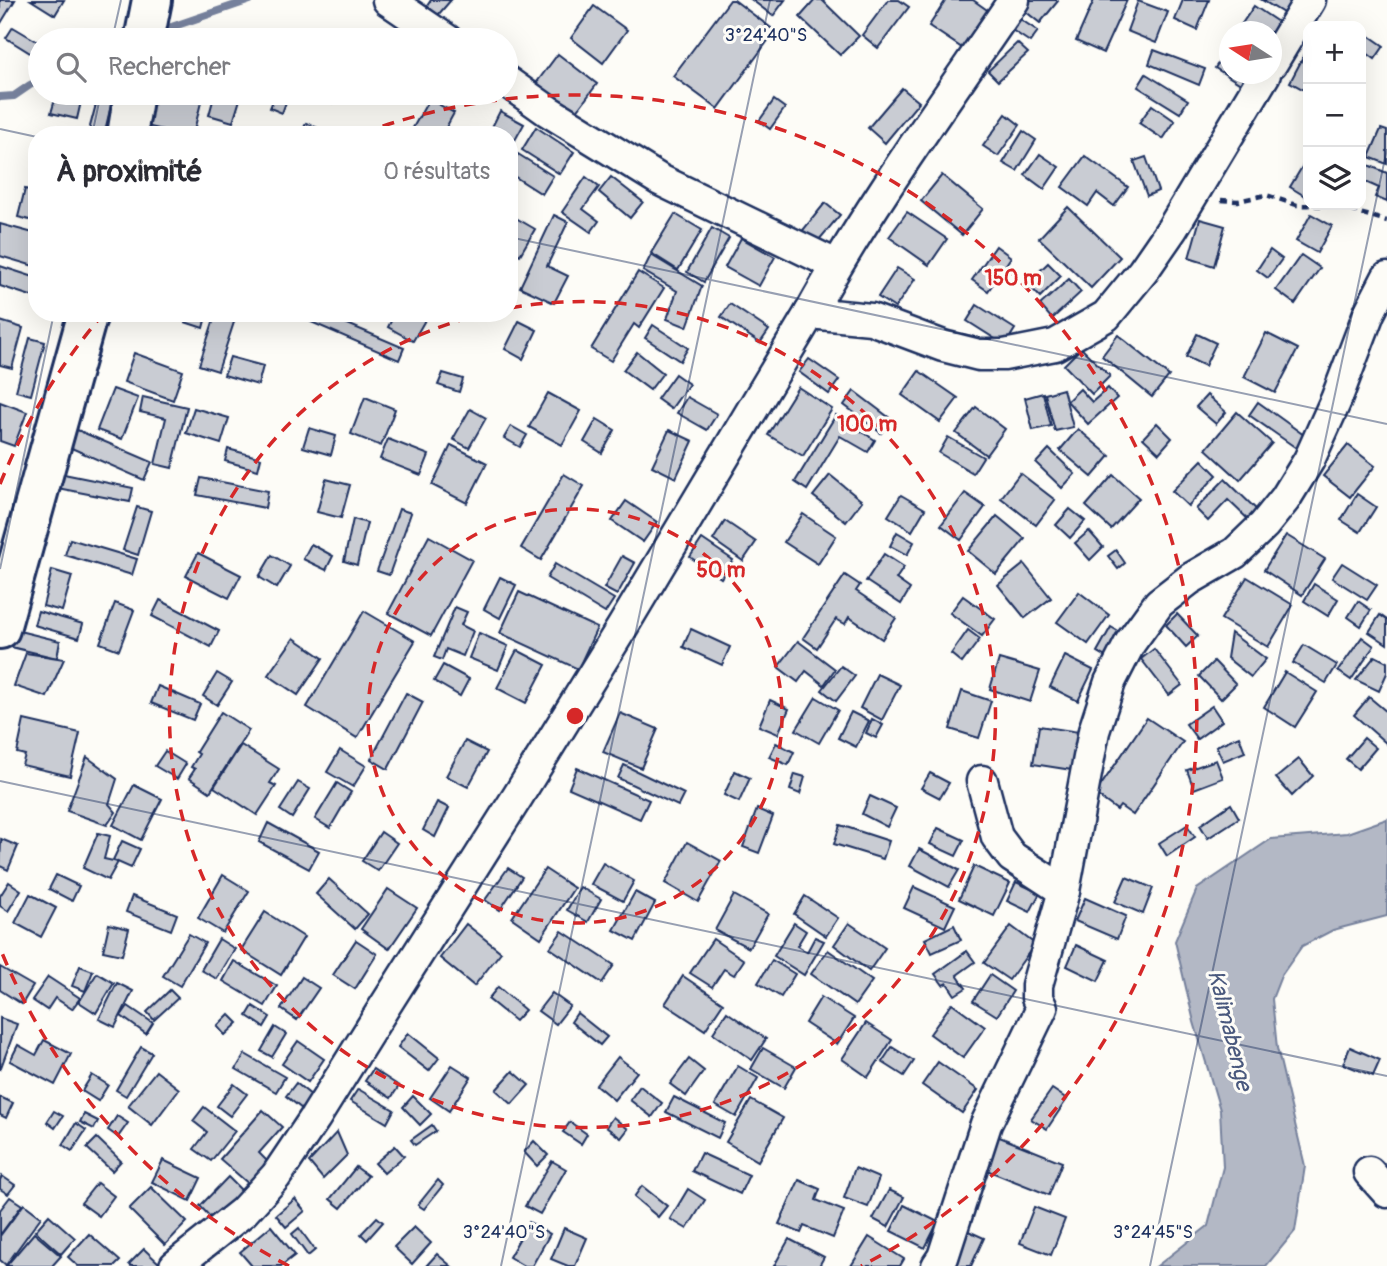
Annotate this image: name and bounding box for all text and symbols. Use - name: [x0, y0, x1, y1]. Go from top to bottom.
- north arrow: [1219, 21, 1282, 84]
- map controls: [1303, 21, 1366, 210]
- button: +: [1303, 21, 1366, 84]
- text: 3°24'40"S: [725, 24, 807, 47]
- search box: [28, 28, 518, 105]
- icon: search: [52, 48, 90, 86]
- text: Rechercher: [108, 51, 231, 83]
- button: −: [1303, 84, 1366, 147]
- button: layers: [1303, 147, 1366, 210]
- text: À proximité: [56, 153, 202, 190]
- text: 0 résultats: [383, 157, 490, 186]
- text: 150 m: [984, 265, 1042, 292]
- text: 100 m: [837, 411, 897, 438]
- text: 50 m: [697, 557, 746, 584]
- centre of rings: [563, 704, 587, 728]
- water label: Kalimabenge: [1201, 967, 1260, 1096]
- text: 3°24'40"S: [463, 1221, 545, 1244]
- text: 3°24'45"S: [1113, 1221, 1193, 1244]

